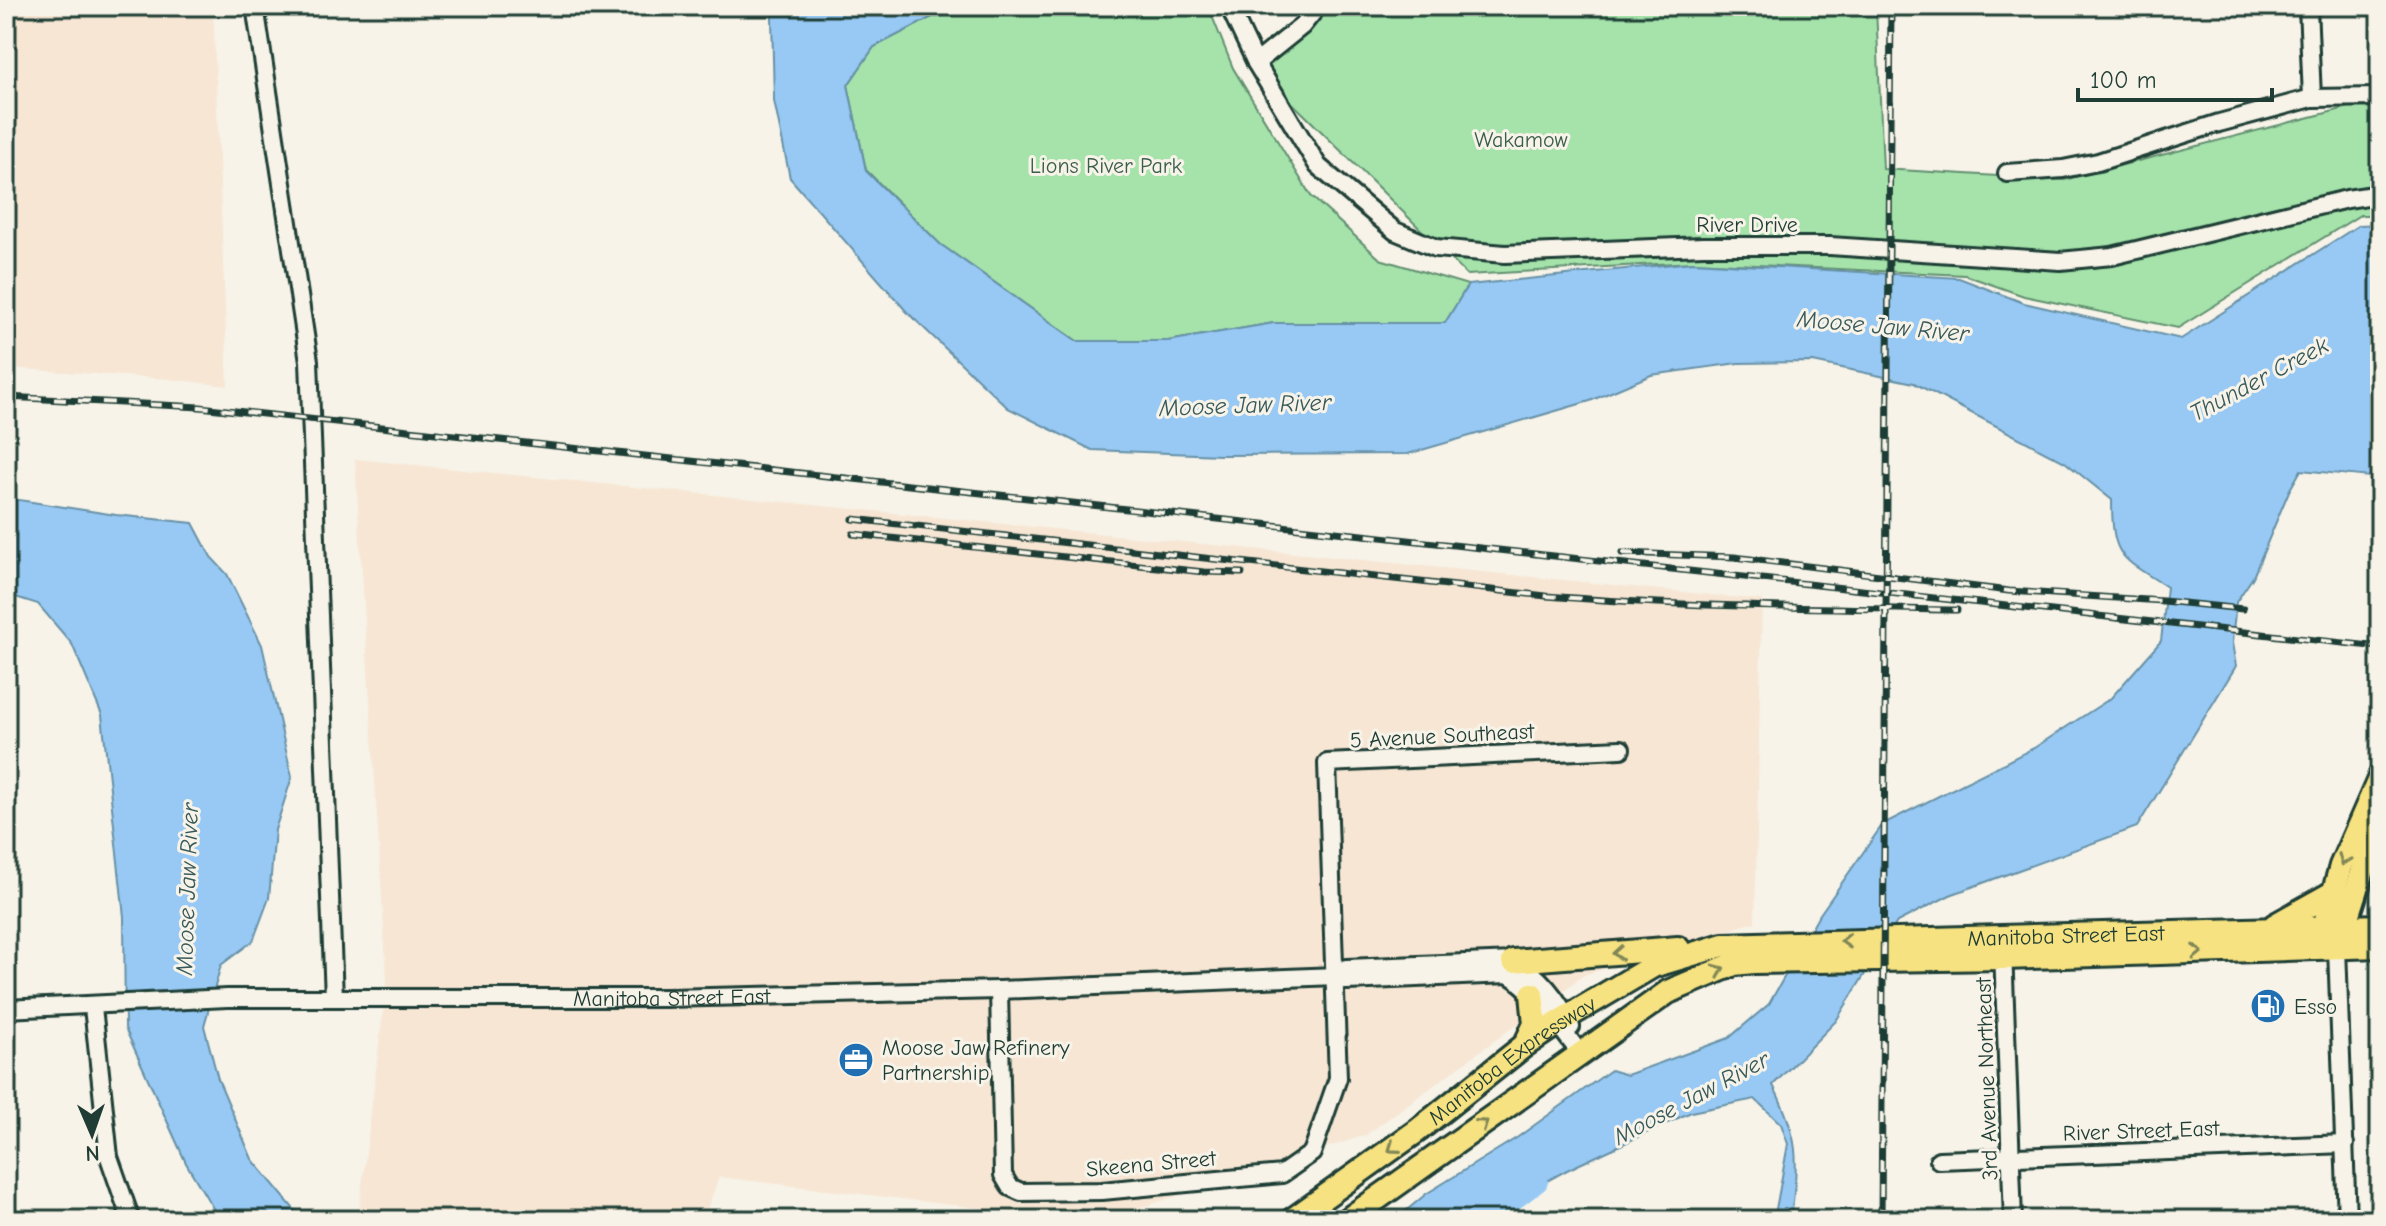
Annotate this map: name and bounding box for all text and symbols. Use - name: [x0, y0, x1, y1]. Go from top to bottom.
- scale bar: [2078, 52, 2272, 102]
- text: 100 m: [2090, 66, 2157, 94]
- park label: Wakamow: [1474, 127, 1568, 153]
- park label: Lions River Park: [1030, 153, 1183, 179]
- street label: River Drive: [1696, 212, 1798, 238]
- water label: Moose Jaw River: [1795, 304, 1972, 348]
- water label: Thunder Creek: [2185, 331, 2333, 427]
- water label: Moose Jaw River: [1157, 388, 1333, 422]
- street label: 5 Avenue Southeast: [1349, 718, 1536, 754]
- water label: Moose Jaw River: [170, 801, 204, 977]
- one-way arrow: [2337, 852, 2354, 866]
- street label: Manitoba Street East: [1967, 920, 2166, 952]
- one-way arrow: [1839, 933, 1852, 950]
- one-way arrow: [1611, 944, 1624, 961]
- one-way arrow: [2191, 944, 2204, 961]
- one-way arrow: [1711, 964, 1725, 980]
- street label: 3rd Avenue Northeast: [1970, 976, 2004, 1181]
- street label: Manitoba Street East: [573, 983, 771, 1012]
- fuel station icon: Esso: [2249, 987, 2287, 1025]
- street label: Manitoba Expressway: [1423, 991, 1601, 1131]
- place label: Esso: [2294, 994, 2337, 1020]
- place label: Moose Jaw Refinery Partnership: [882, 1035, 1070, 1086]
- office icon: Moose Jaw Refinery Partnership: [837, 1041, 875, 1079]
- water label: Moose Jaw River: [1607, 1044, 1775, 1151]
- north arrow: [52, 1094, 132, 1174]
- street label: River Street East: [2062, 1115, 2220, 1147]
- one-way arrow: [1475, 1119, 1489, 1134]
- one-way arrow: [1387, 1138, 1401, 1153]
- text: N: [85, 1140, 100, 1166]
- street label: Skeena Street: [1085, 1145, 1218, 1183]

